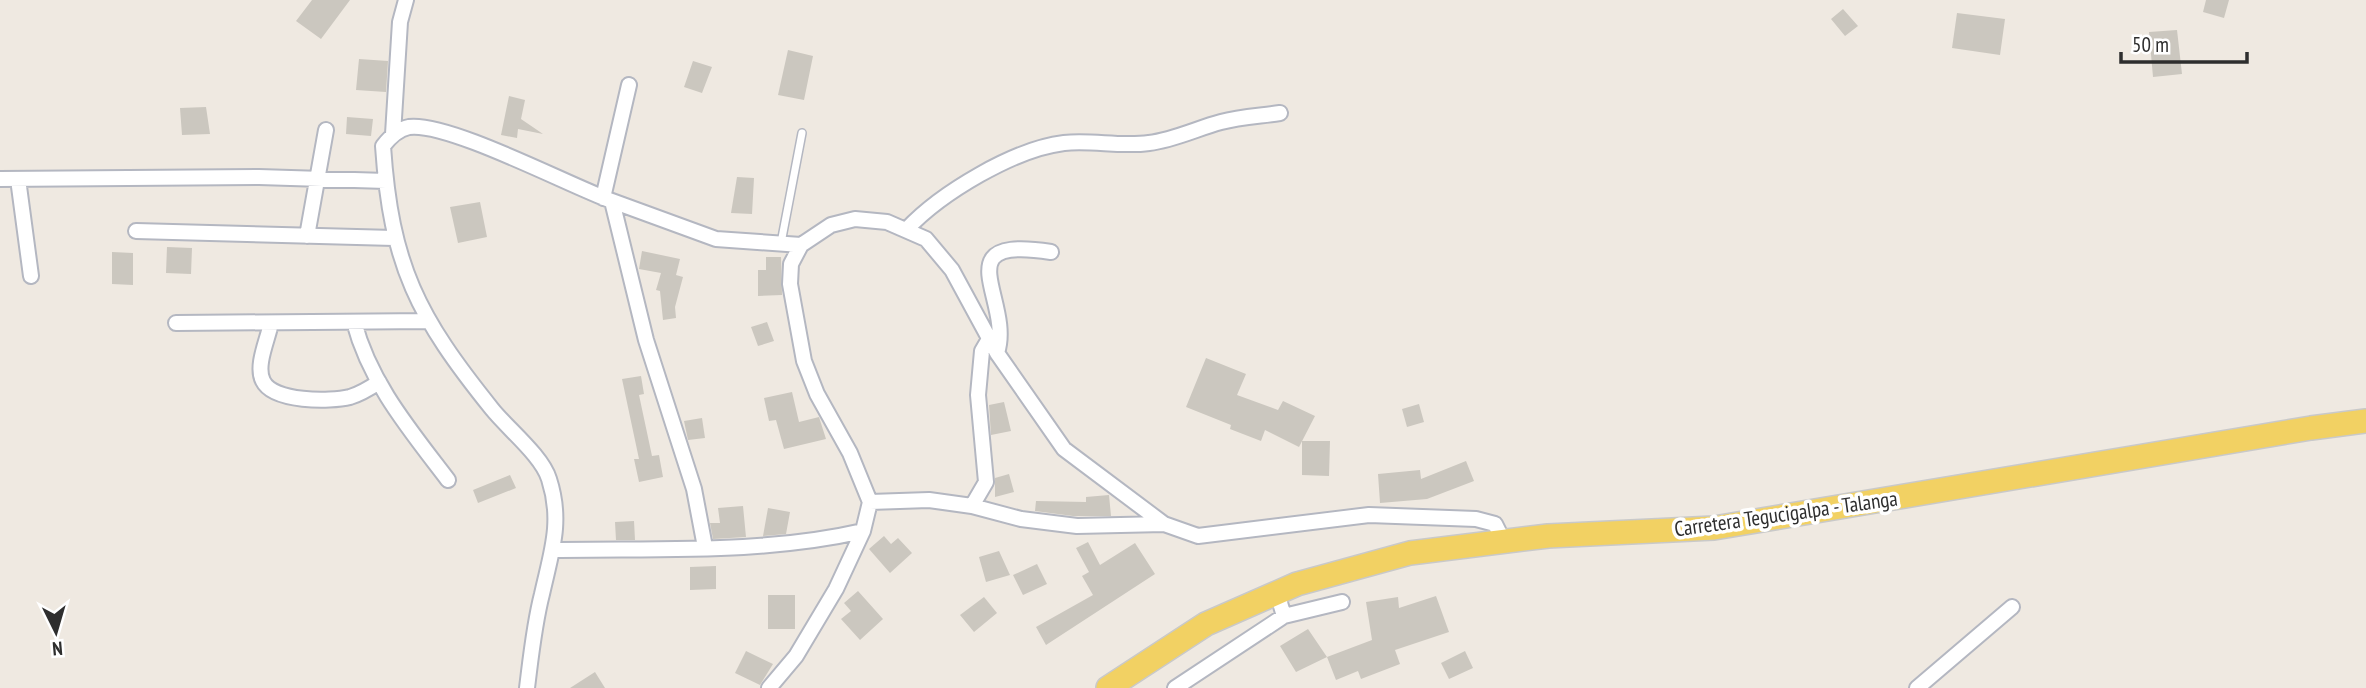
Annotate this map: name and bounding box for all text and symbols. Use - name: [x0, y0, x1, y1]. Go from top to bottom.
- scale bar: [2121, 21, 2247, 65]
- text: 50 m: [2132, 31, 2169, 58]
- street label: Carretera Tegucigalpa - Talanga: [1673, 484, 1899, 543]
- north arrow: [21, 597, 91, 667]
- text: N: [51, 637, 64, 661]

